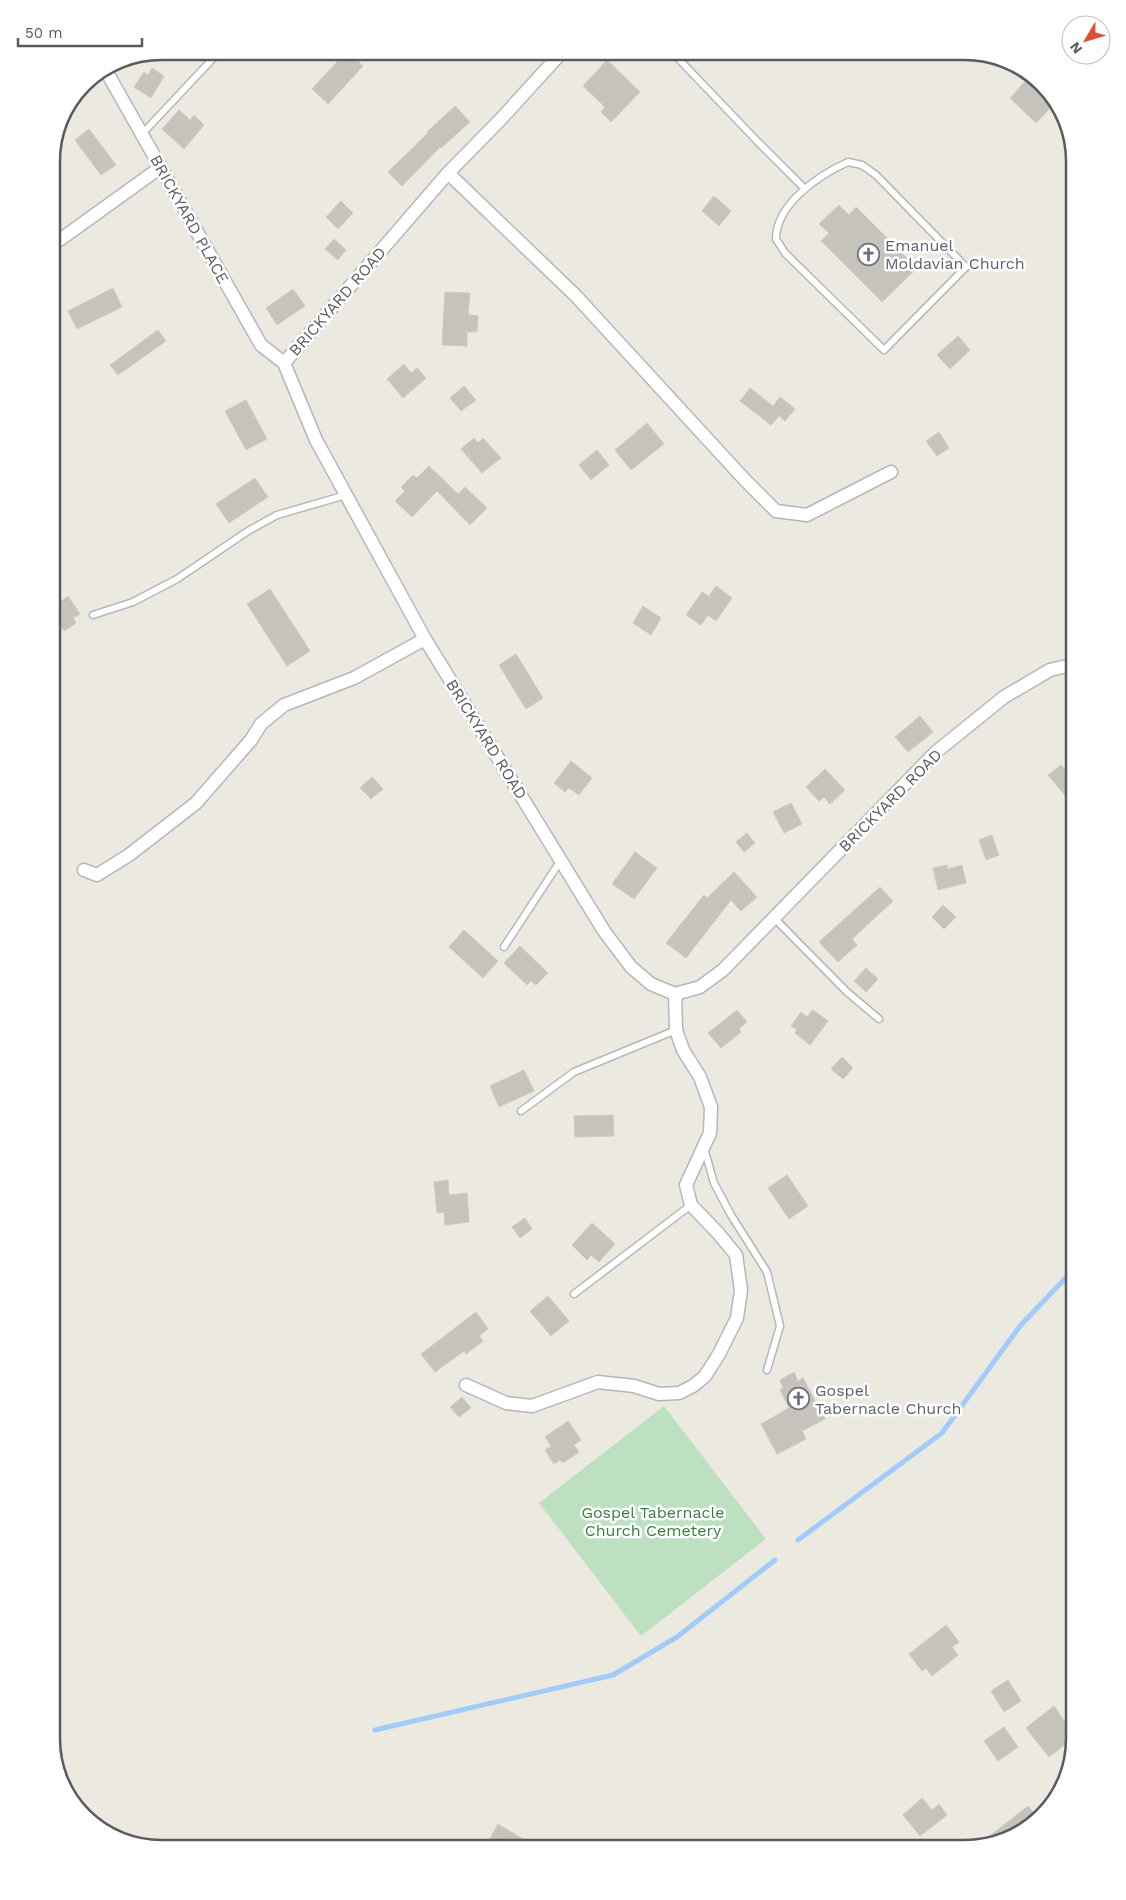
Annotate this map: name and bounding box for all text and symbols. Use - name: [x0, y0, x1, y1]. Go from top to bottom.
- scale bar: [18, 15, 141, 47]
- north arrow: [1061, 15, 1111, 65]
- text: 50 m: [25, 24, 62, 42]
- text: N: [1066, 39, 1085, 57]
- street label: BRICKYARD PLACE: [146, 152, 233, 287]
- place label: Emanuel Moldavian Church: [885, 236, 1025, 273]
- church icon: Emanuel Moldavian Church: [857, 242, 881, 266]
- street label: BRICKYARD ROAD: [285, 243, 390, 360]
- street label: BRICKYARD ROAD: [442, 676, 531, 803]
- street label: BRICKYARD ROAD: [835, 745, 946, 856]
- place label: Gospel Tabernacle Church: [815, 1381, 961, 1418]
- church icon: Gospel Tabernacle Church: [787, 1387, 811, 1411]
- park label: Gospel Tabernacle Church Cemetery: [581, 1503, 725, 1540]

